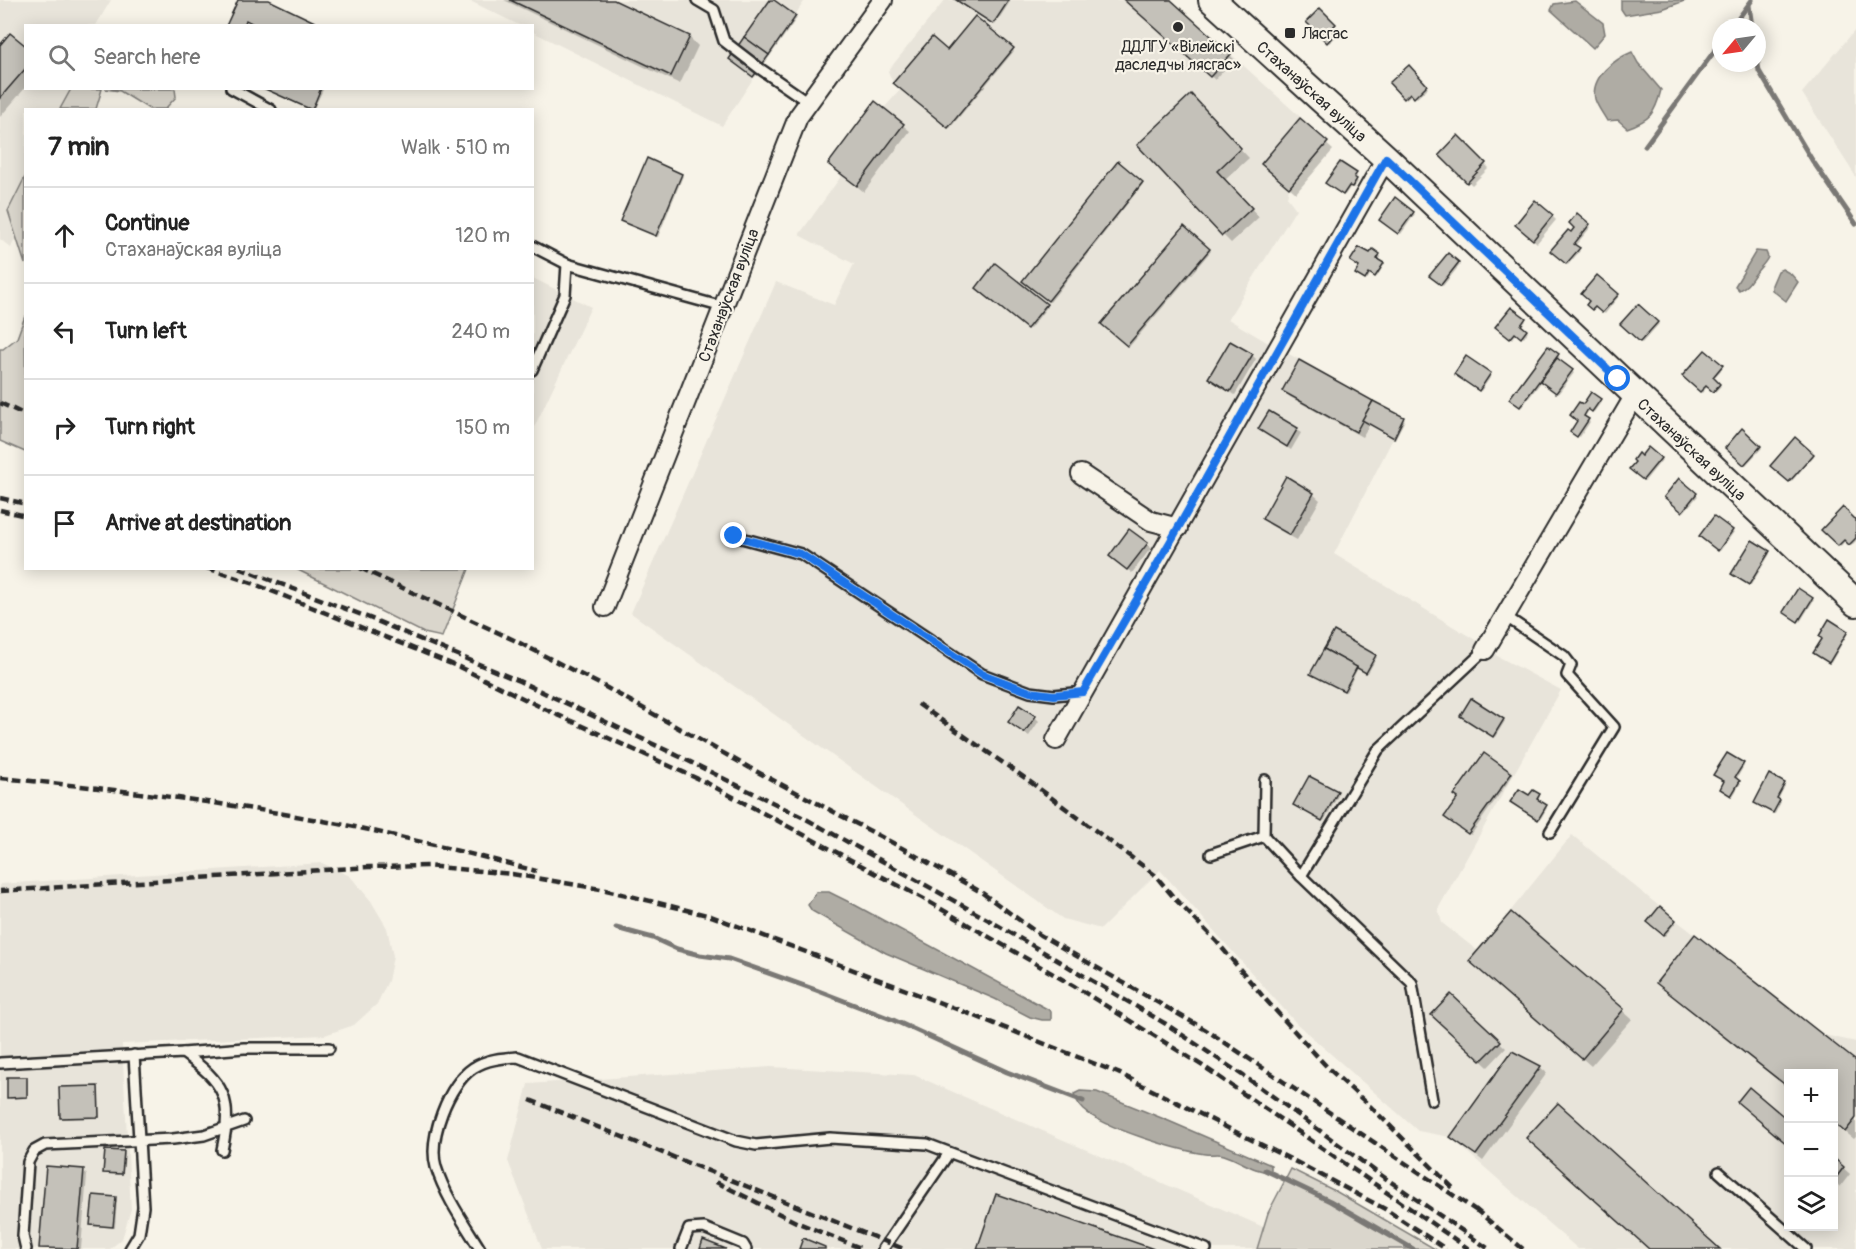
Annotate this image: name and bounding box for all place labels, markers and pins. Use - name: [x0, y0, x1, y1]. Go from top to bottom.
- marker: ДДЛГУ «Вілейскі даследчы лясгас»: [1171, 20, 1185, 34]
- place label: Лясгас: [1301, 24, 1348, 44]
- marker: Лясгас: [1283, 26, 1297, 40]
- place label: ДДЛГУ «Вілейскі даследчы лясгас»: [1115, 37, 1241, 75]

